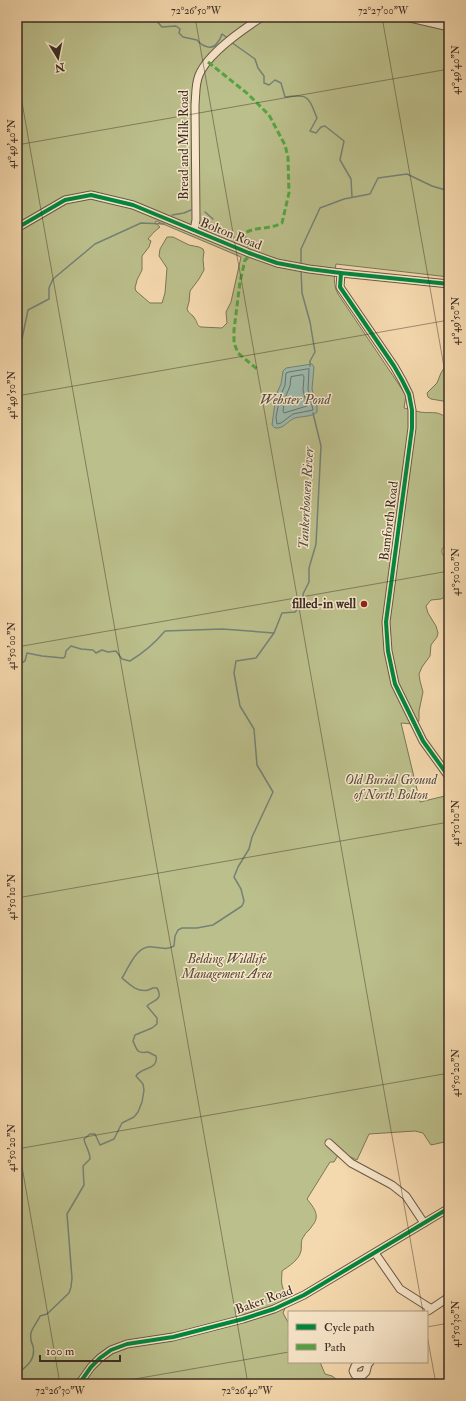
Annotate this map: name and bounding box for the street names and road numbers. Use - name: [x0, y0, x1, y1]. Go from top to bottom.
- street label: Bread and Milk Road: [176, 89, 192, 200]
- street label: Bolton Road: [198, 214, 265, 254]
- street label: Bamforth Road: [376, 480, 402, 562]
- street label: Baker Road: [233, 1282, 296, 1318]

